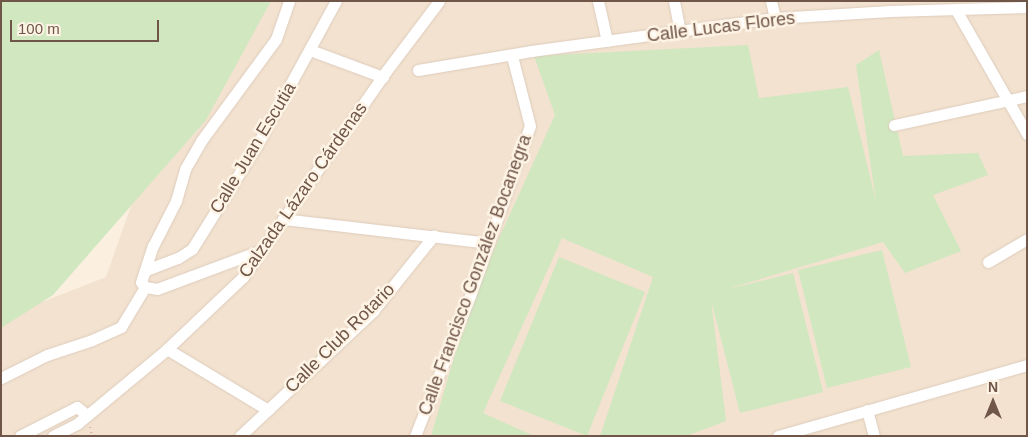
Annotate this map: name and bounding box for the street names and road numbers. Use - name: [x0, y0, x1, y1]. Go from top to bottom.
- street label: Calle Lucas Flores: [646, 7, 796, 47]
- street label: Calle Juan Escutia: [205, 79, 301, 217]
- street label: Calzada Lázaro Cárdenas: [234, 98, 372, 282]
- street label: Calle Francisco González Bocanegra: [414, 132, 536, 418]
- street label: Calle Club Rotario: [281, 279, 399, 397]

